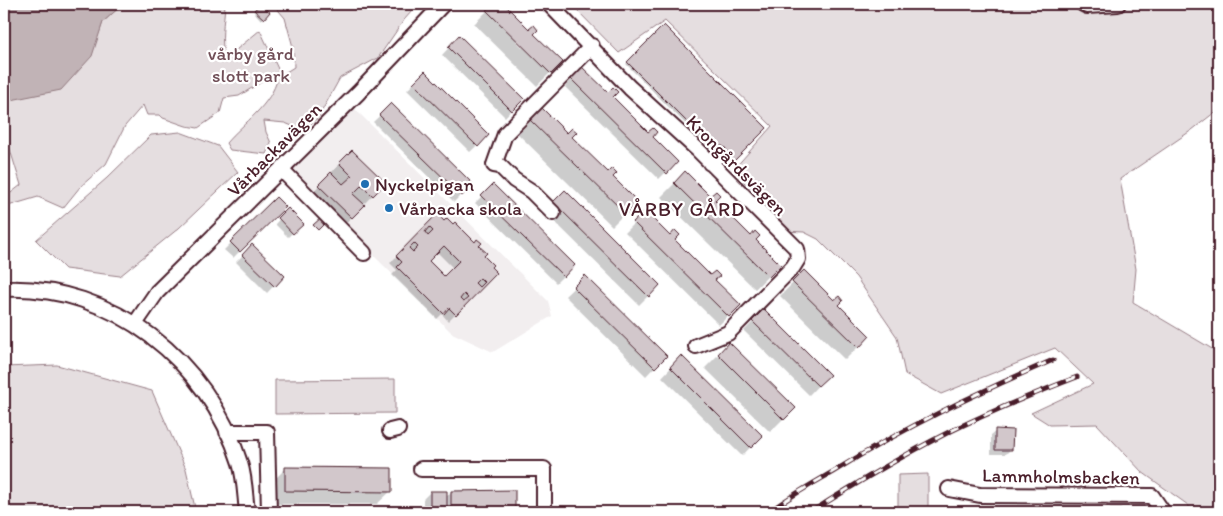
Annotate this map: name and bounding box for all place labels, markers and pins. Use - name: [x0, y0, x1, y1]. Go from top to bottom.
- place label: Nyckelpigan: [375, 173, 474, 196]
- marker: Nyckelpigan: [359, 178, 371, 190]
- place label: Vårbacka skola: [399, 197, 522, 220]
- marker: Vårbacka skola: [383, 202, 395, 214]

